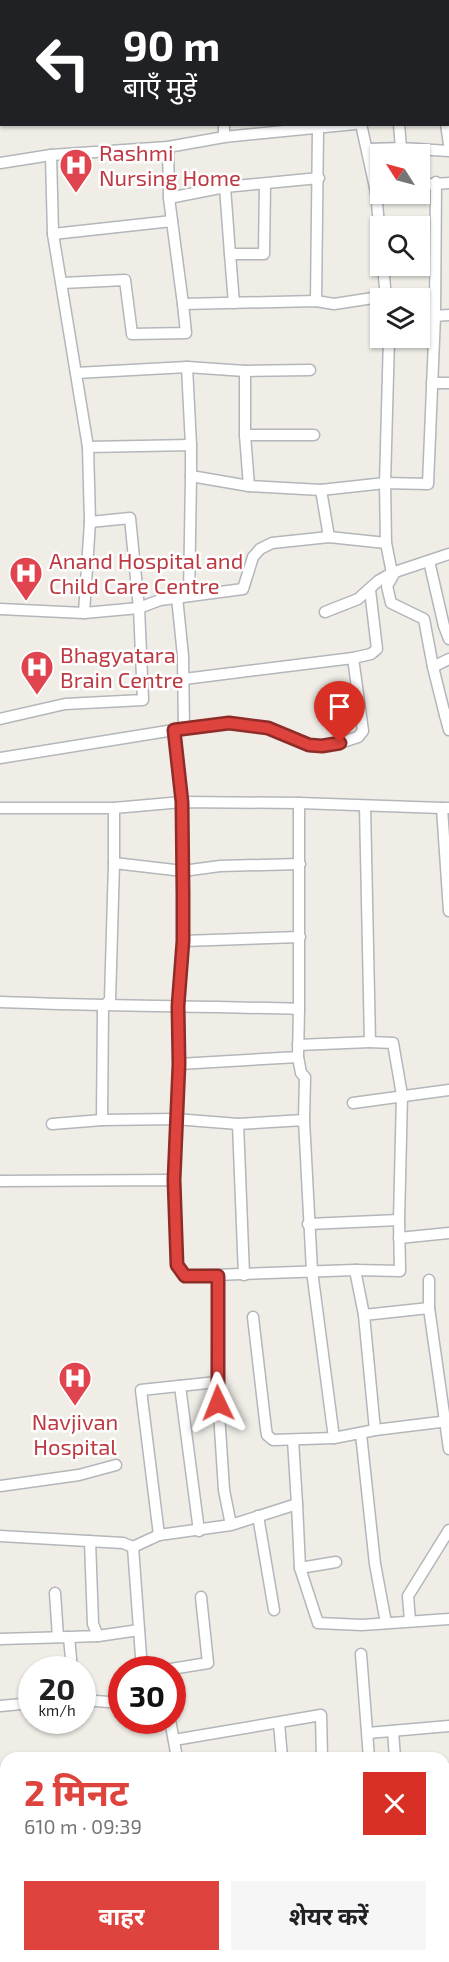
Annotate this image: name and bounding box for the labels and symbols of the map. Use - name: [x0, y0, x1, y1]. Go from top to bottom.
- place label: Rashmi Nursing Home: [99, 139, 241, 190]
- north arrow: [370, 144, 430, 204]
- hospital icon: Rashmi Nursing Home: [58, 147, 94, 194]
- place label: Anand Hospital and Child Care Centre: [49, 547, 243, 598]
- hospital icon: Anand Hospital and Child Care Centre: [8, 555, 44, 602]
- place label: Bhagyatara Brain Centre: [60, 641, 184, 692]
- hospital icon: Bhagyatara Brain Centre: [19, 649, 55, 696]
- pin: [314, 681, 365, 743]
- hospital icon: Navjivan Hospital: [57, 1360, 93, 1407]
- position arrow: [186, 1371, 250, 1435]
- place label: Navjivan Hospital: [32, 1408, 118, 1459]
- speed limit sign: 30: [108, 1656, 186, 1734]

